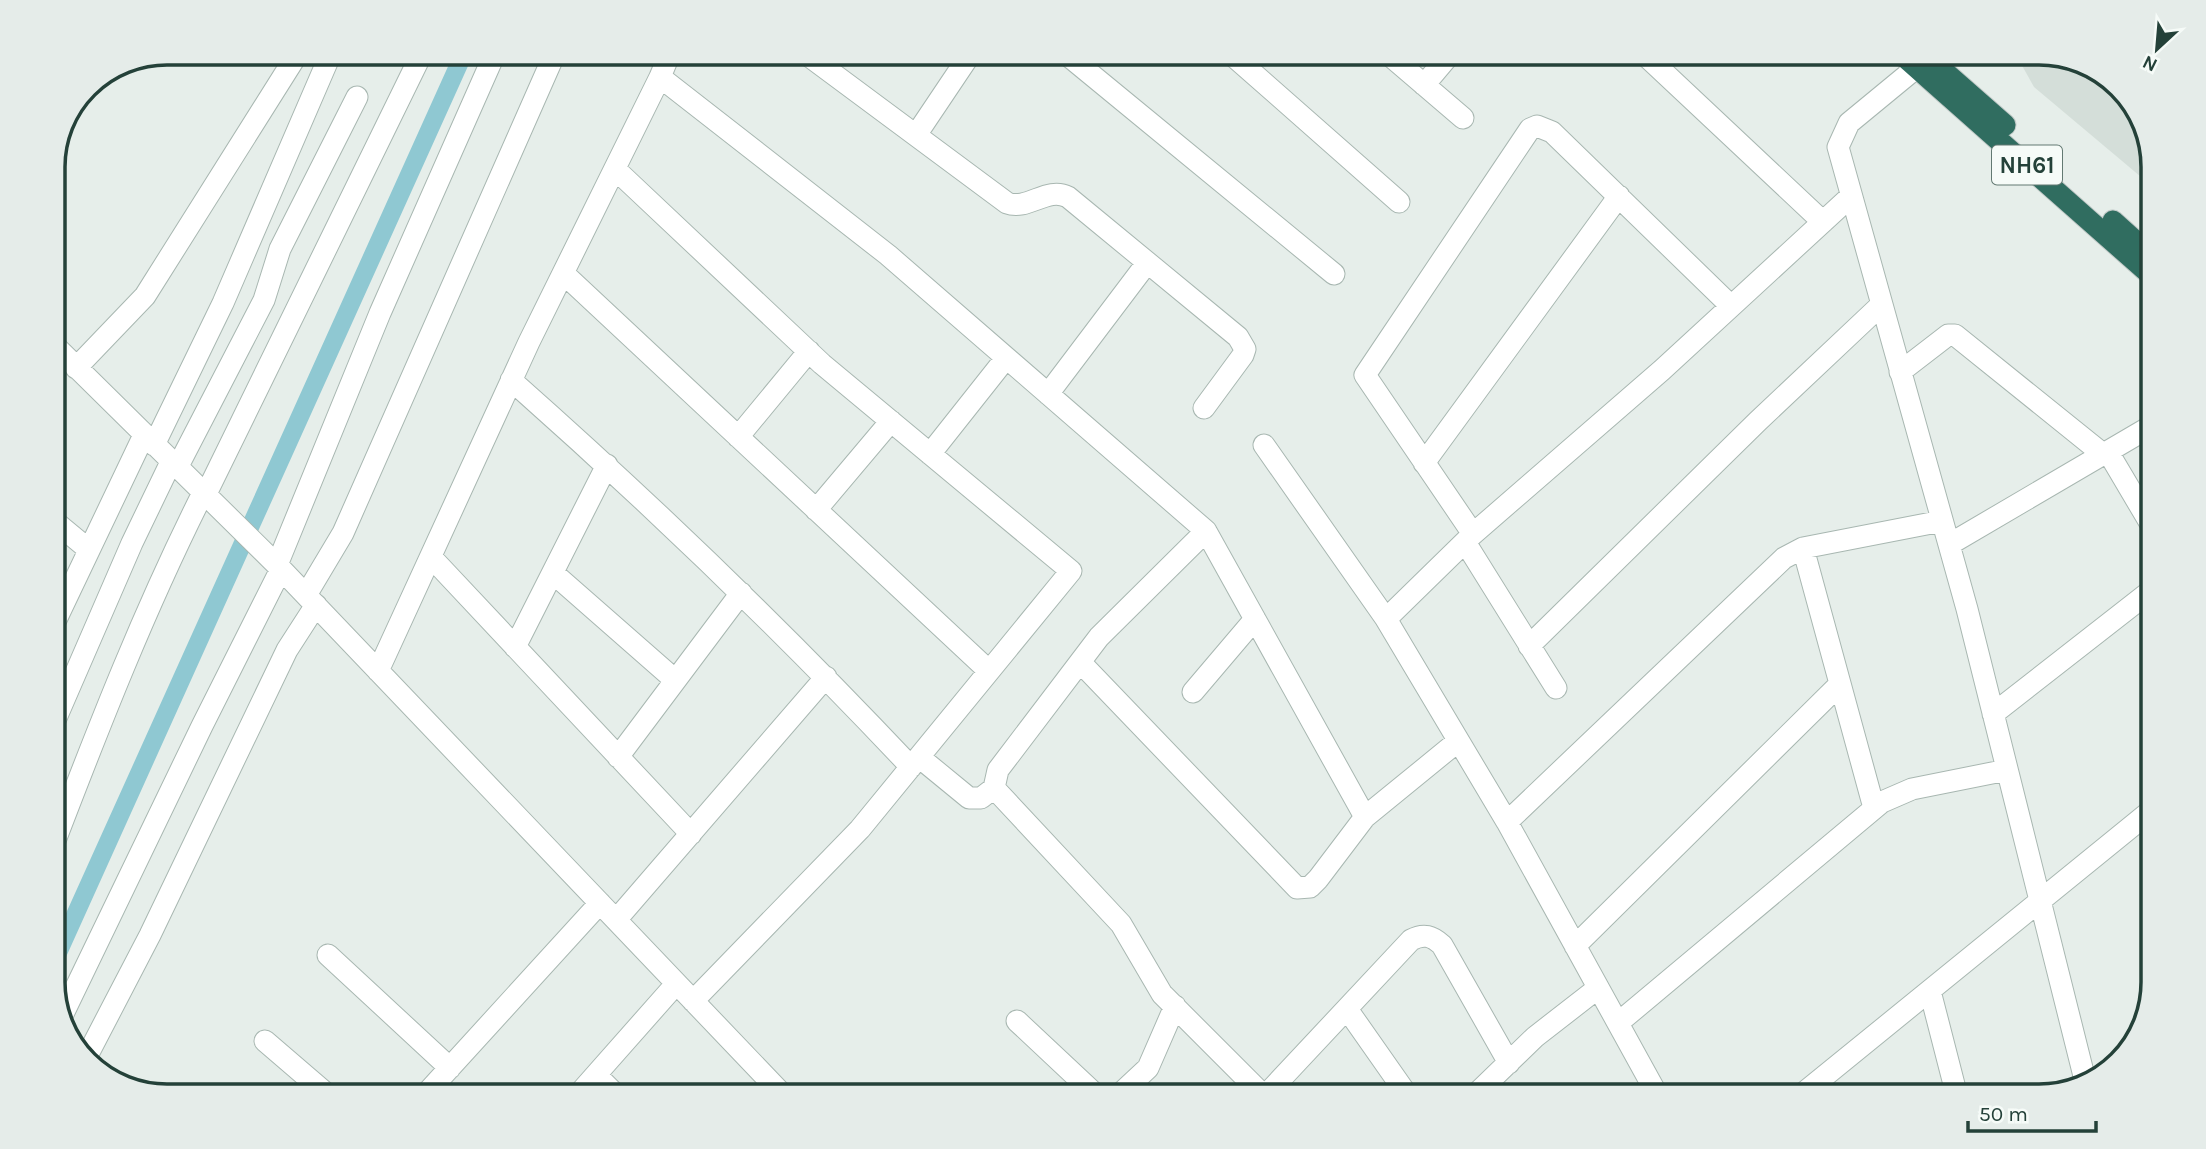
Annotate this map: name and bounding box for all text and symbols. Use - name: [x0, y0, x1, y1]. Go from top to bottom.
- north arrow: [2122, 14, 2192, 84]
- text: N: [2139, 51, 2161, 76]
- road number: NH61: [1992, 146, 2062, 184]
- scale bar: [1968, 1090, 2096, 1134]
- text: 50 m: [1979, 1102, 2028, 1126]

